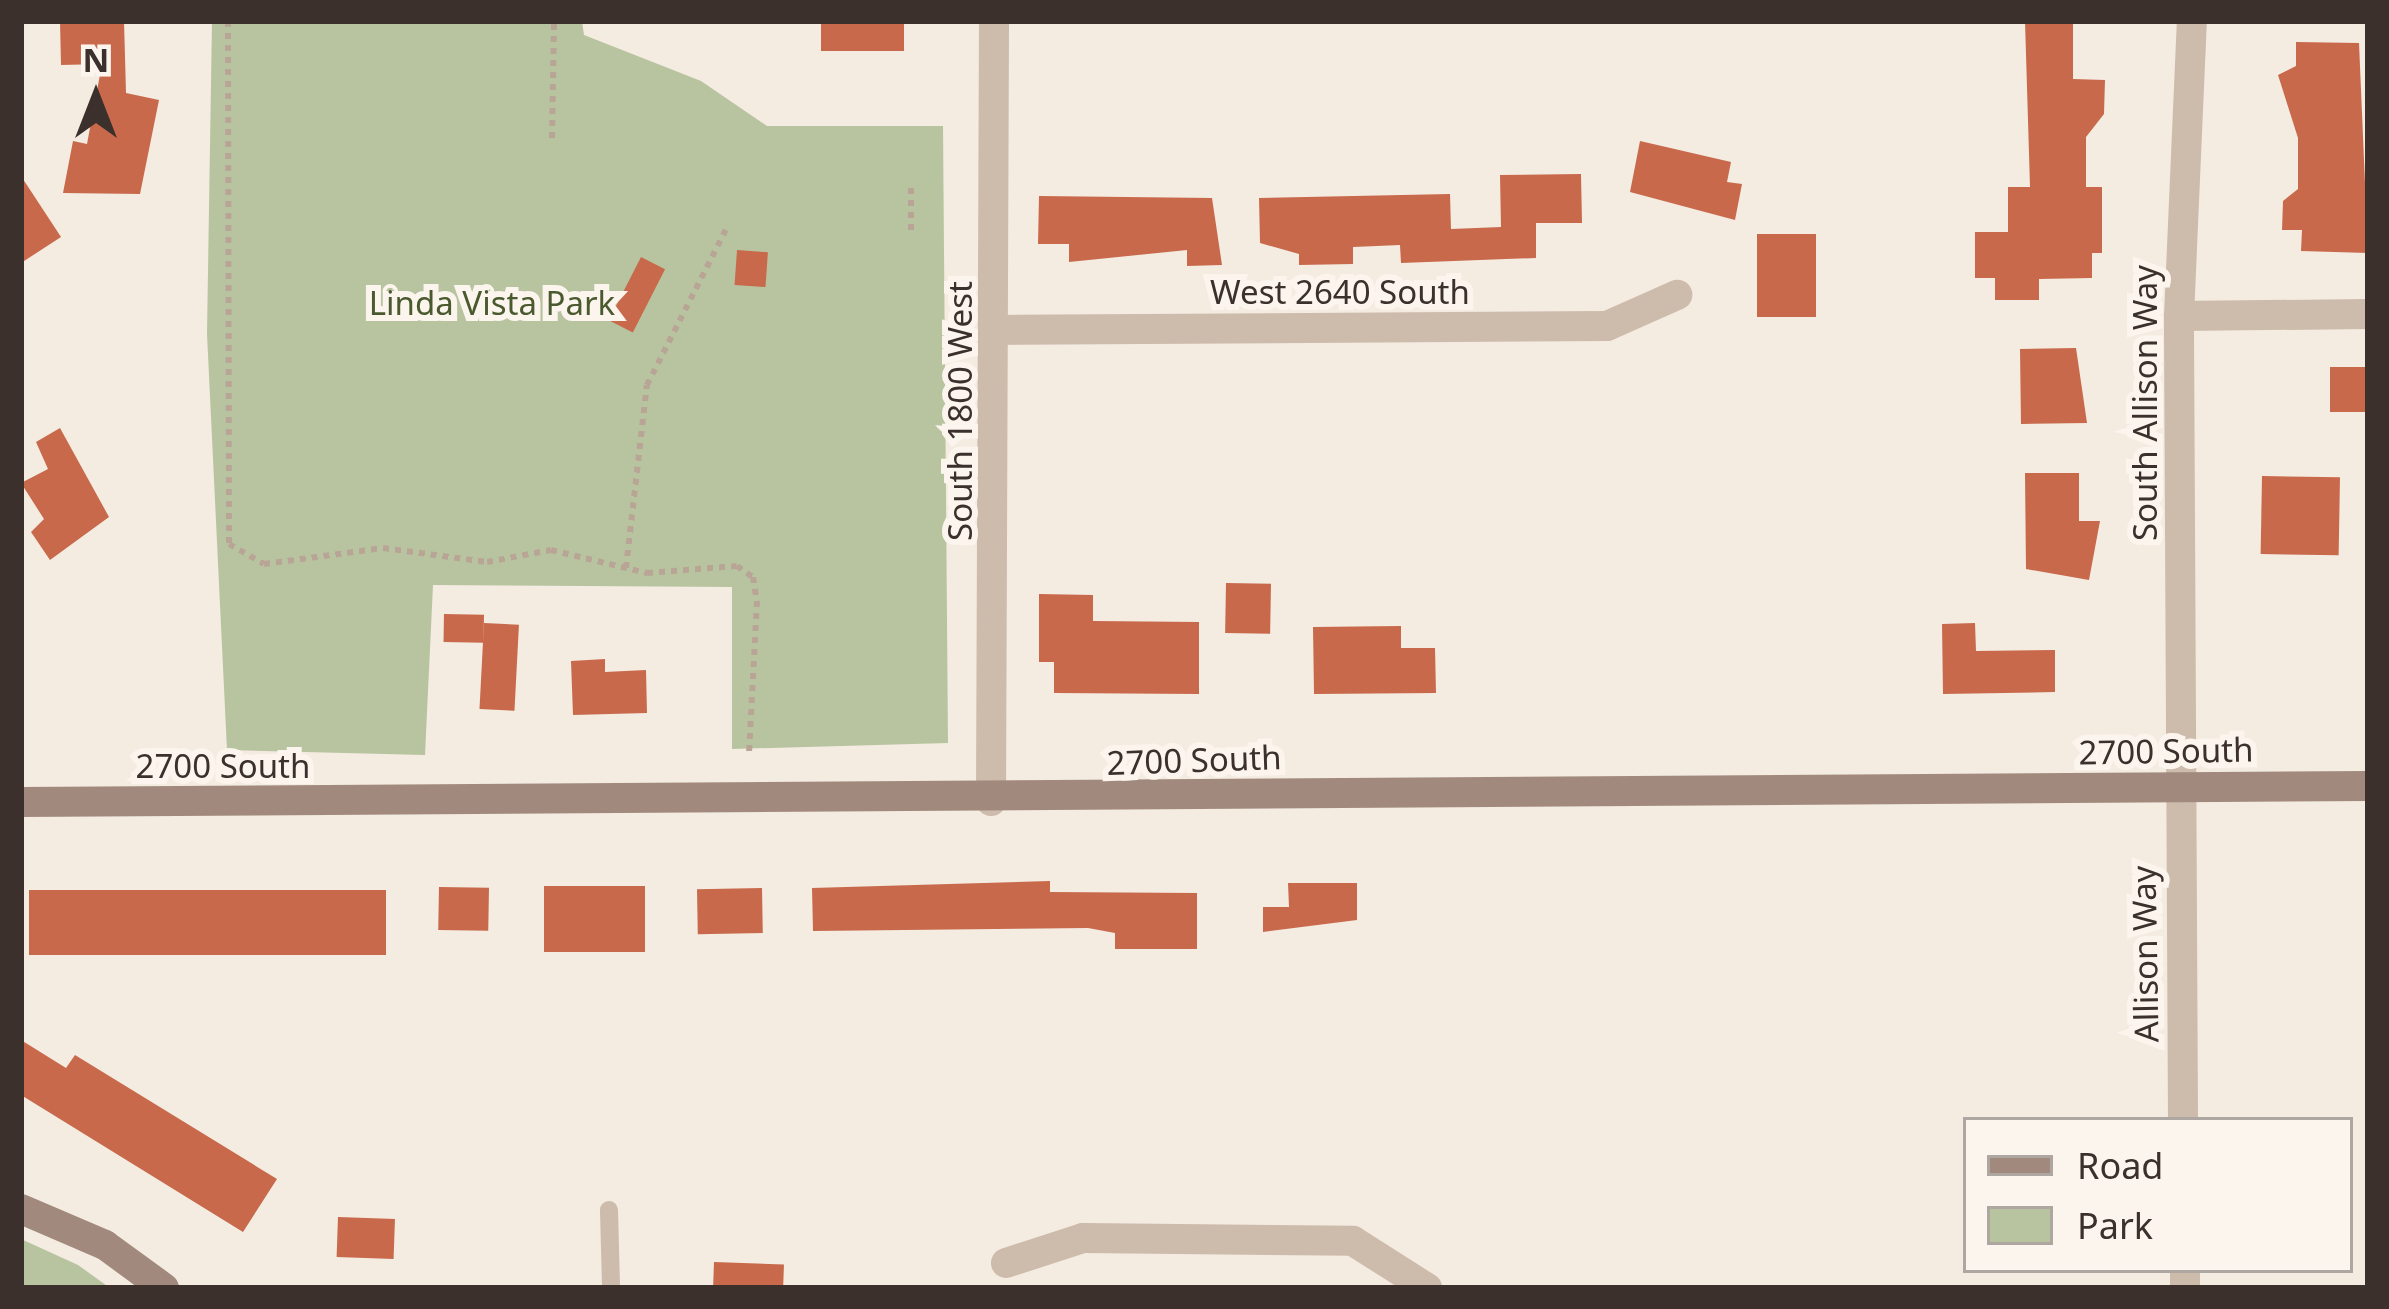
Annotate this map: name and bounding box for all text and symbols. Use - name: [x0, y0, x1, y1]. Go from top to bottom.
- north arrow: [36, 36, 156, 156]
- text: N: [83, 37, 109, 82]
- street label: South Allison Way: [2125, 265, 2165, 541]
- street label: West 2640 South: [1210, 272, 1470, 312]
- street label: South 1800 West: [940, 281, 980, 541]
- park label: Linda Vista Park: [369, 283, 615, 323]
- street label: 2700 South: [2078, 730, 2254, 772]
- street label: 2700 South: [1106, 737, 1282, 783]
- street label: 2700 South: [136, 746, 310, 786]
- street label: Allison Way: [2124, 865, 2166, 1043]
- legend: [1963, 1117, 2353, 1273]
- text: Road: [2077, 1141, 2164, 1190]
- text: Park: [2077, 1201, 2153, 1250]

